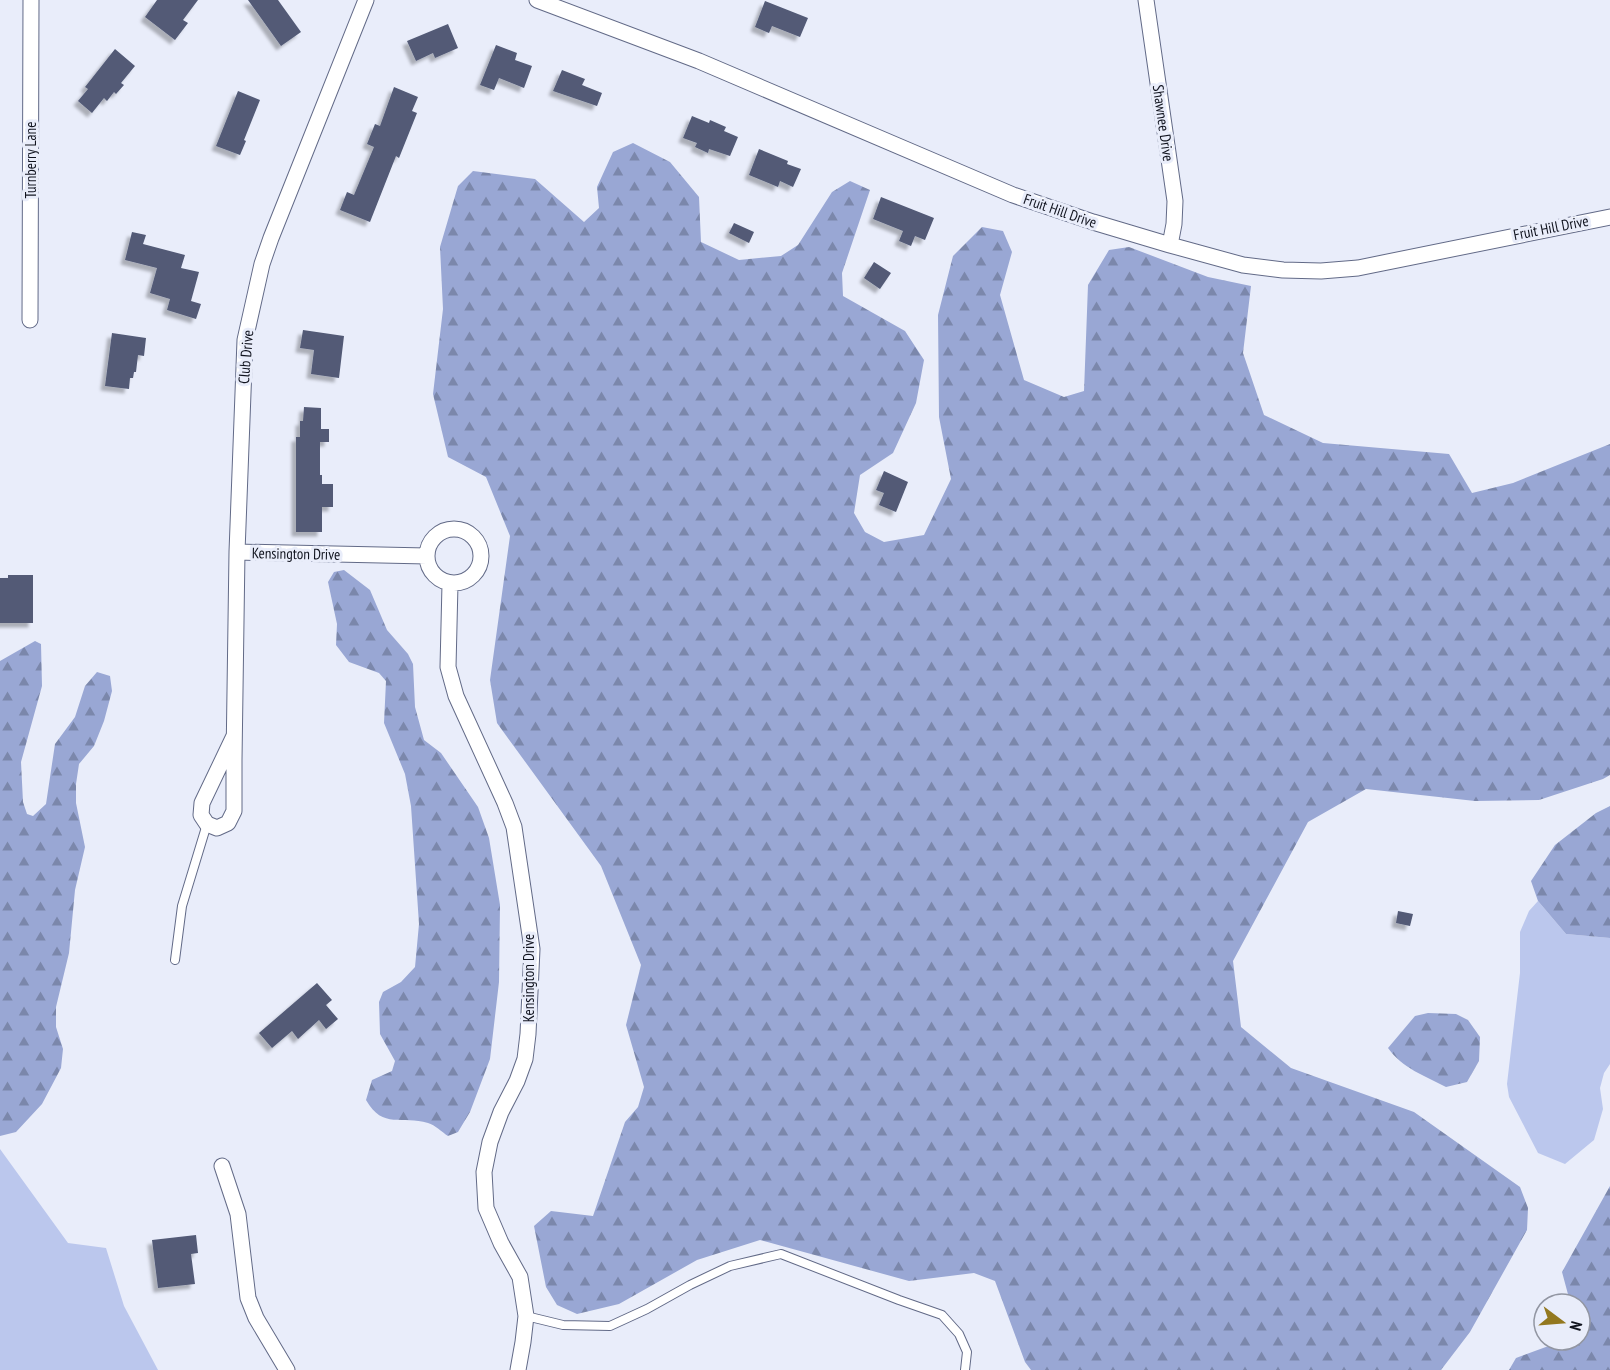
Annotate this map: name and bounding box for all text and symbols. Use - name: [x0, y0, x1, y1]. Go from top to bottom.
- street label: Shawnee Drive: [1149, 83, 1178, 162]
- street label: Turnberry Lane: [21, 122, 40, 198]
- street label: Fruit Hill Drive: [1021, 189, 1099, 232]
- street label: Fruit Hill Drive: [1512, 211, 1590, 244]
- street label: Club Drive: [234, 329, 257, 385]
- street label: Kensington Drive: [252, 543, 340, 564]
- street label: Kensington Drive: [519, 934, 538, 1022]
- north arrow: [1532, 1292, 1592, 1352]
- text: N: [1566, 1319, 1587, 1333]

